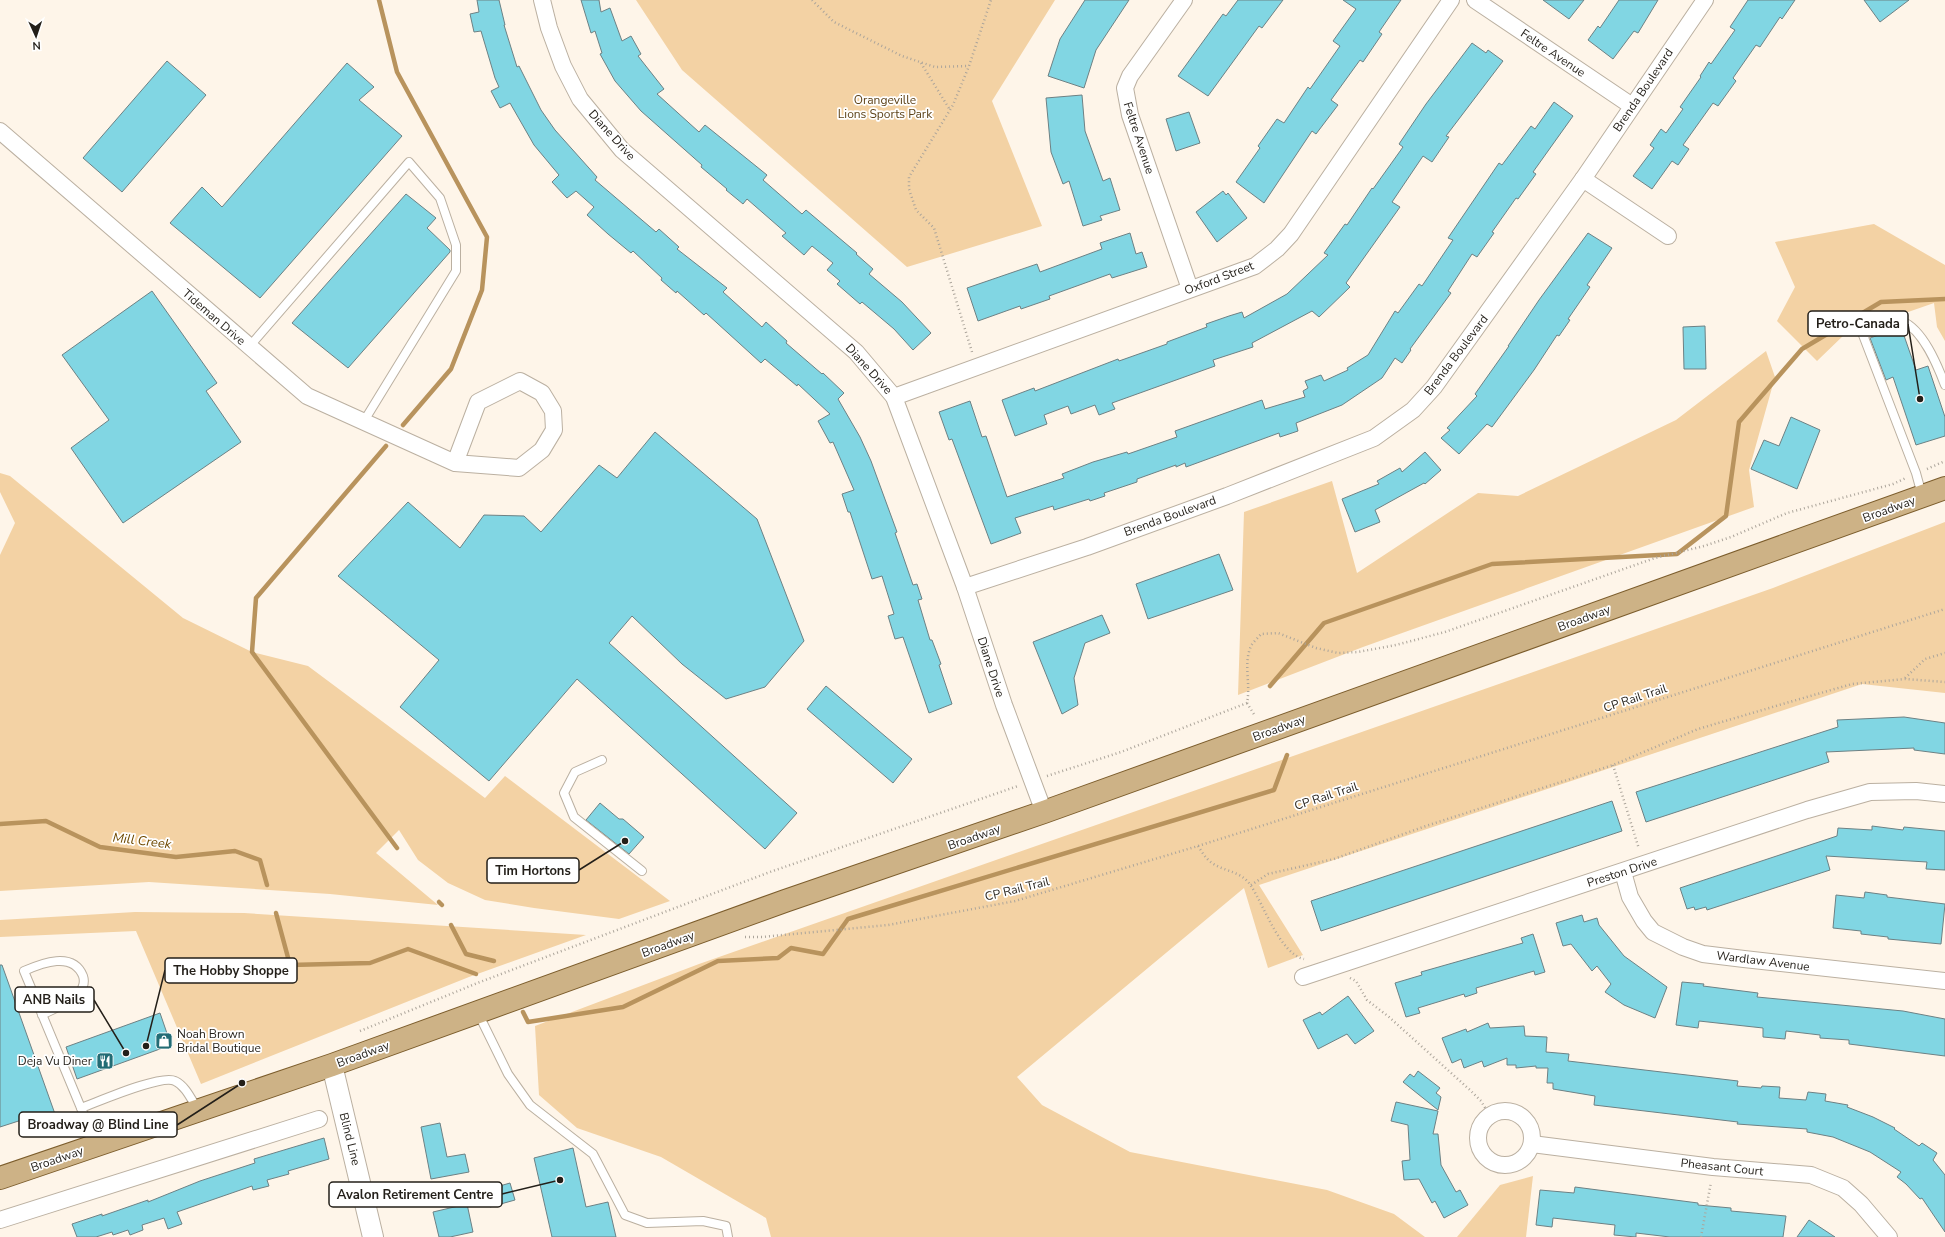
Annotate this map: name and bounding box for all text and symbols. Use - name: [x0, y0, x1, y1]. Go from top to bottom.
- north arrow: [16, 16, 56, 56]
- street label: Feltre Avenue: [1517, 25, 1589, 81]
- text: N: [32, 38, 41, 53]
- street label: Brenda Boulevard: [1609, 45, 1677, 135]
- park label: Orangeville Lions Sports Park: [838, 92, 933, 122]
- street label: Feltre Avenue: [1120, 100, 1158, 176]
- street label: Diane Drive: [585, 106, 639, 164]
- street label: Oxford Street: [1182, 257, 1257, 299]
- street label: Tideman Drive: [179, 285, 249, 349]
- street label: Brenda Boulevard: [1420, 311, 1492, 399]
- callout: Petro-Canada: [1808, 311, 1908, 336]
- text: Petro-Canada: [1816, 315, 1900, 333]
- street label: Diane Drive: [842, 340, 896, 398]
- street label: Brenda Boulevard: [1122, 492, 1218, 540]
- street label: Broadway: [1861, 492, 1918, 526]
- street label: Broadway: [1556, 601, 1613, 635]
- street label: Diane Drive: [974, 635, 1008, 699]
- street label: CP Rail Trail: [1601, 680, 1669, 716]
- street label: Broadway: [1251, 711, 1308, 745]
- street label: CP Rail Trail: [1292, 778, 1360, 814]
- street label: Broadway: [945, 820, 1003, 853]
- water label: Mill Creek: [112, 828, 173, 854]
- street label: Preston Drive: [1585, 853, 1659, 891]
- callout: Tim Hortons: [487, 858, 579, 883]
- text: Tim Hortons: [495, 862, 571, 880]
- street label: CP Rail Trail: [983, 873, 1051, 905]
- street label: Broadway: [640, 927, 697, 961]
- street label: Wardlaw Avenue: [1715, 947, 1811, 975]
- callout: The Hobby Shoppe: [165, 958, 297, 983]
- text: The Hobby Shoppe: [173, 962, 289, 980]
- callout: ANB Nails: [15, 987, 94, 1012]
- text: ANB Nails: [23, 991, 85, 1009]
- place label: Noah Brown Bridal Boutique: [177, 1026, 261, 1056]
- shop icon: Noah Brown Bridal Boutique: [154, 1031, 174, 1051]
- street label: Broadway: [335, 1037, 392, 1071]
- restaurant icon: Deja Vu Diner: [95, 1051, 115, 1071]
- place label: Deja Vu Diner: [18, 1053, 93, 1069]
- street label: Blind Line: [336, 1111, 364, 1167]
- callout: Broadway @ Blind Line: [19, 1112, 177, 1137]
- text: Broadway @ Blind Line: [27, 1116, 169, 1134]
- street label: Broadway: [28, 1142, 86, 1175]
- street label: Pheasant Court: [1680, 1155, 1765, 1179]
- callout: Avalon Retirement Centre: [329, 1182, 502, 1207]
- text: Avalon Retirement Centre: [337, 1186, 493, 1204]

